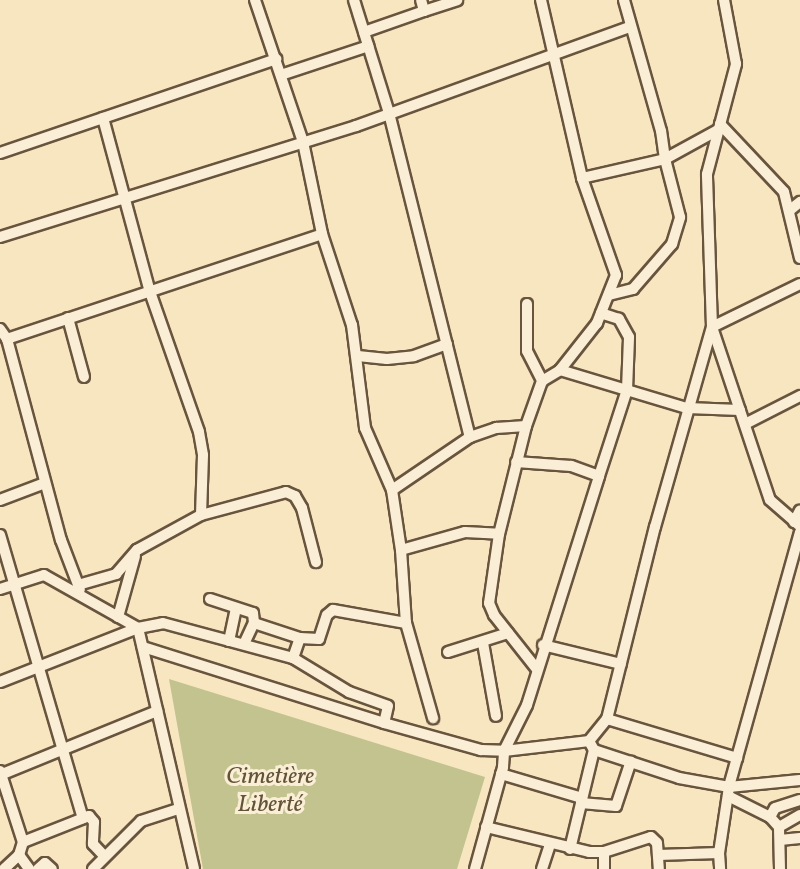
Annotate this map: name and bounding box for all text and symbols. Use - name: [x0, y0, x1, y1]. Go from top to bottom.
- park label: Cimetière Liberté: [226, 764, 314, 820]

